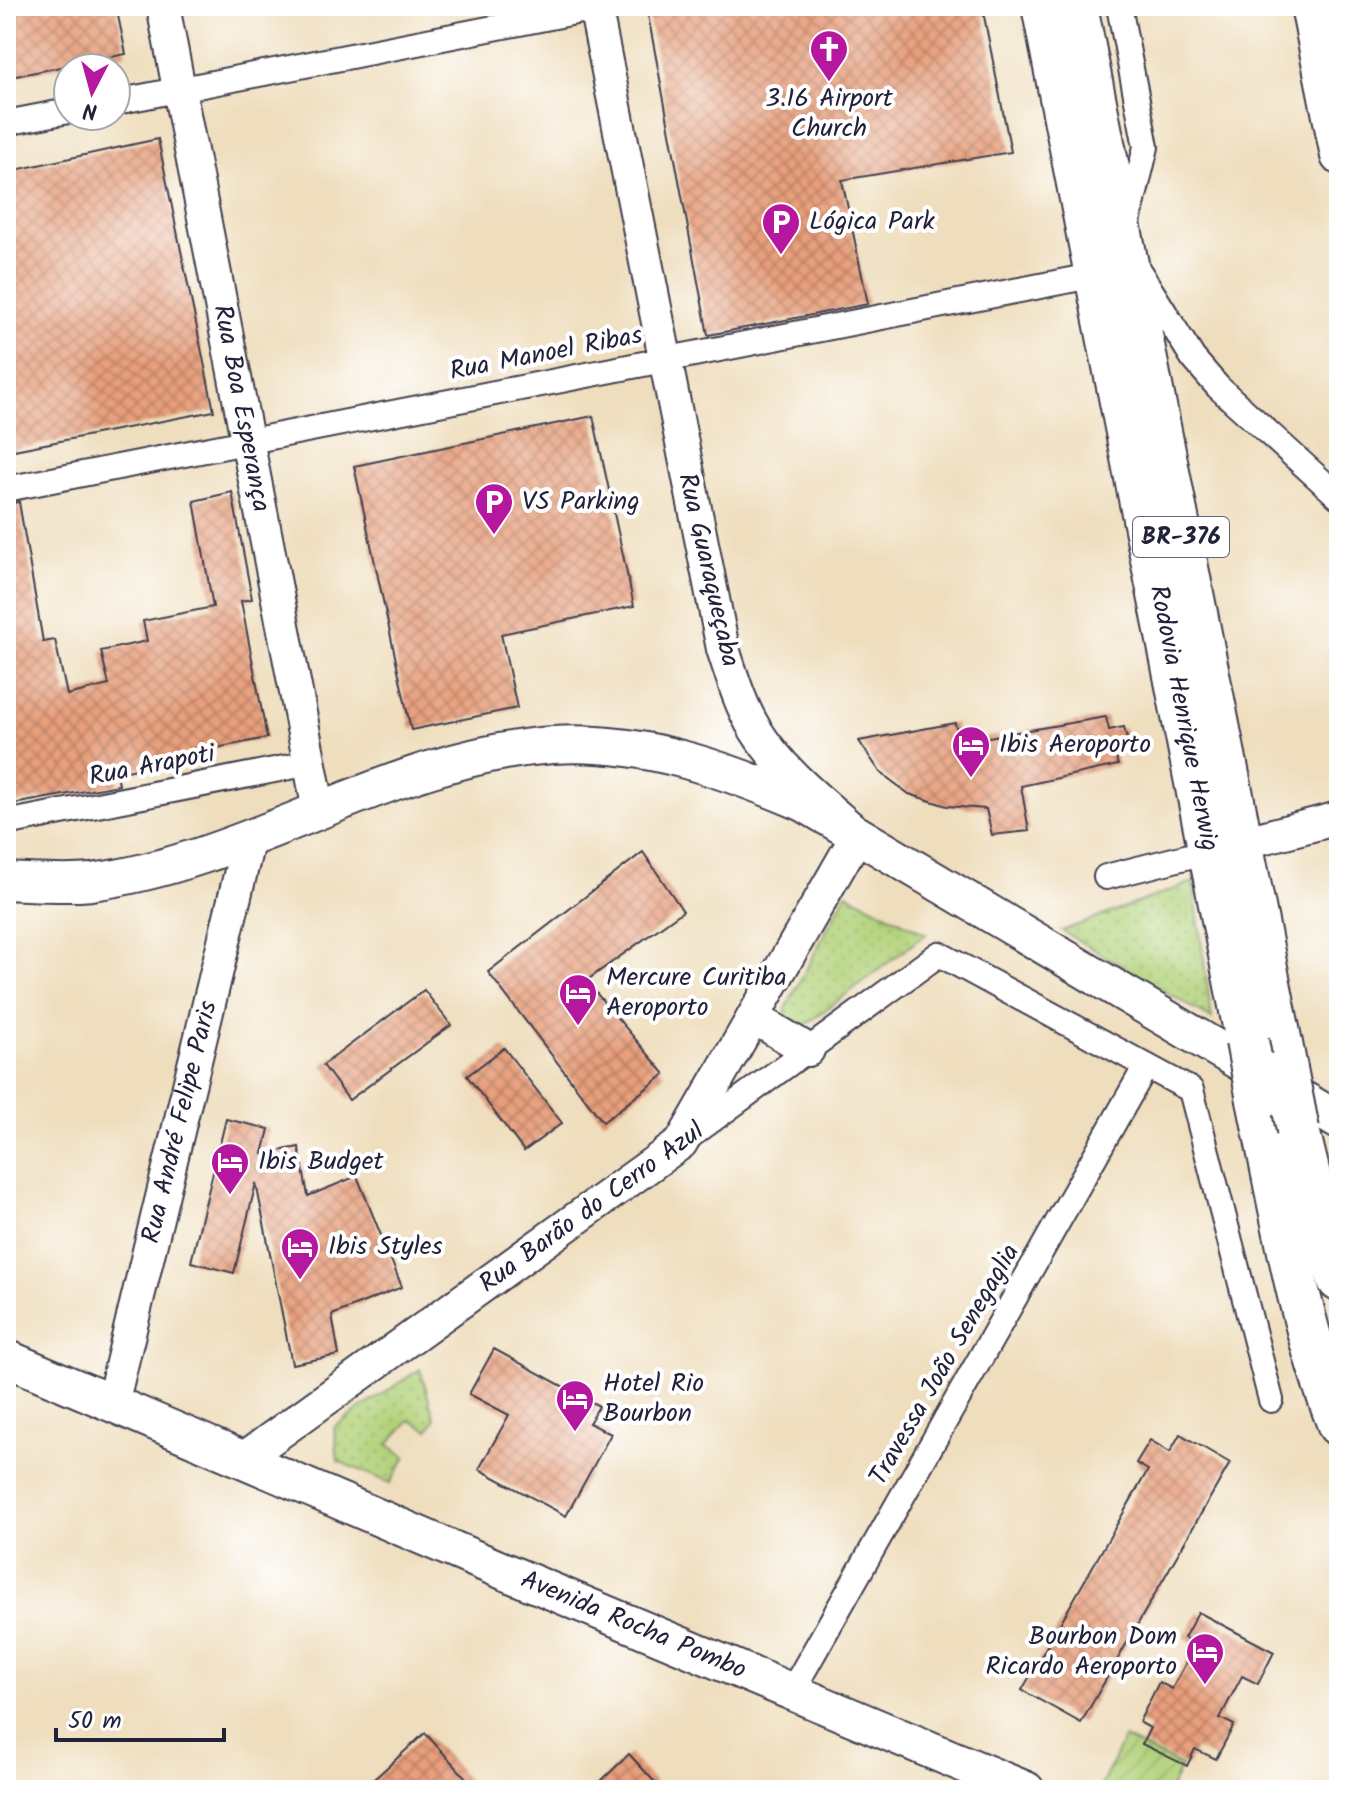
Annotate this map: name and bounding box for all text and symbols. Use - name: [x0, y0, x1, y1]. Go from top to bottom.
- church icon: 3.16 Airport Church: [808, 28, 850, 83]
- north arrow: [52, 52, 132, 132]
- place label: 3.16 Airport Church: [765, 78, 894, 150]
- text: N: [81, 91, 99, 128]
- parking icon: Lógica Park: [760, 201, 802, 256]
- place label: Lógica Park: [809, 201, 936, 243]
- street label: Rua Boa Esperança: [200, 301, 282, 516]
- street label: Rua Manoel Ribas: [446, 315, 646, 393]
- street label: Rua Guaraqueçaba: [665, 469, 751, 671]
- parking icon: VS Parking: [473, 481, 515, 536]
- place label: VS Parking: [522, 481, 640, 523]
- road number: BR-376: [1133, 517, 1229, 557]
- street label: Rodovia Henrique Herwig: [1137, 582, 1230, 855]
- hotel icon: Ibis Aeroporto: [950, 724, 992, 779]
- place label: Ibis Aeroporto: [999, 724, 1151, 766]
- street label: Rua Arapoti: [85, 733, 220, 799]
- place label: Mercure Curitiba Aeroporto: [606, 957, 787, 1029]
- hotel icon: Mercure Curitiba Aeroporto: [557, 972, 599, 1027]
- street label: Rua André Felipe Paris: [131, 997, 230, 1248]
- street label: Rua Barão do Cerro Azul: [470, 1112, 714, 1304]
- hotel icon: Ibis Budget: [209, 1141, 251, 1196]
- place label: Ibis Budget: [258, 1141, 384, 1183]
- hotel icon: Ibis Styles: [279, 1226, 321, 1281]
- place label: Ibis Styles: [328, 1226, 443, 1268]
- street label: Travessa João Senegaglia: [858, 1236, 1032, 1494]
- place label: Hotel Rio Bourbon: [603, 1363, 704, 1435]
- hotel icon: Hotel Rio Bourbon: [554, 1378, 596, 1433]
- street label: Avenida Rocha Pombo: [514, 1559, 753, 1691]
- place label: Bourbon Dom Ricardo Aeroporto: [986, 1616, 1177, 1688]
- hotel icon: Bourbon Dom Ricardo Aeroporto: [1184, 1631, 1226, 1686]
- scale bar: [56, 1692, 224, 1742]
- text: 50 m: [68, 1702, 122, 1741]

